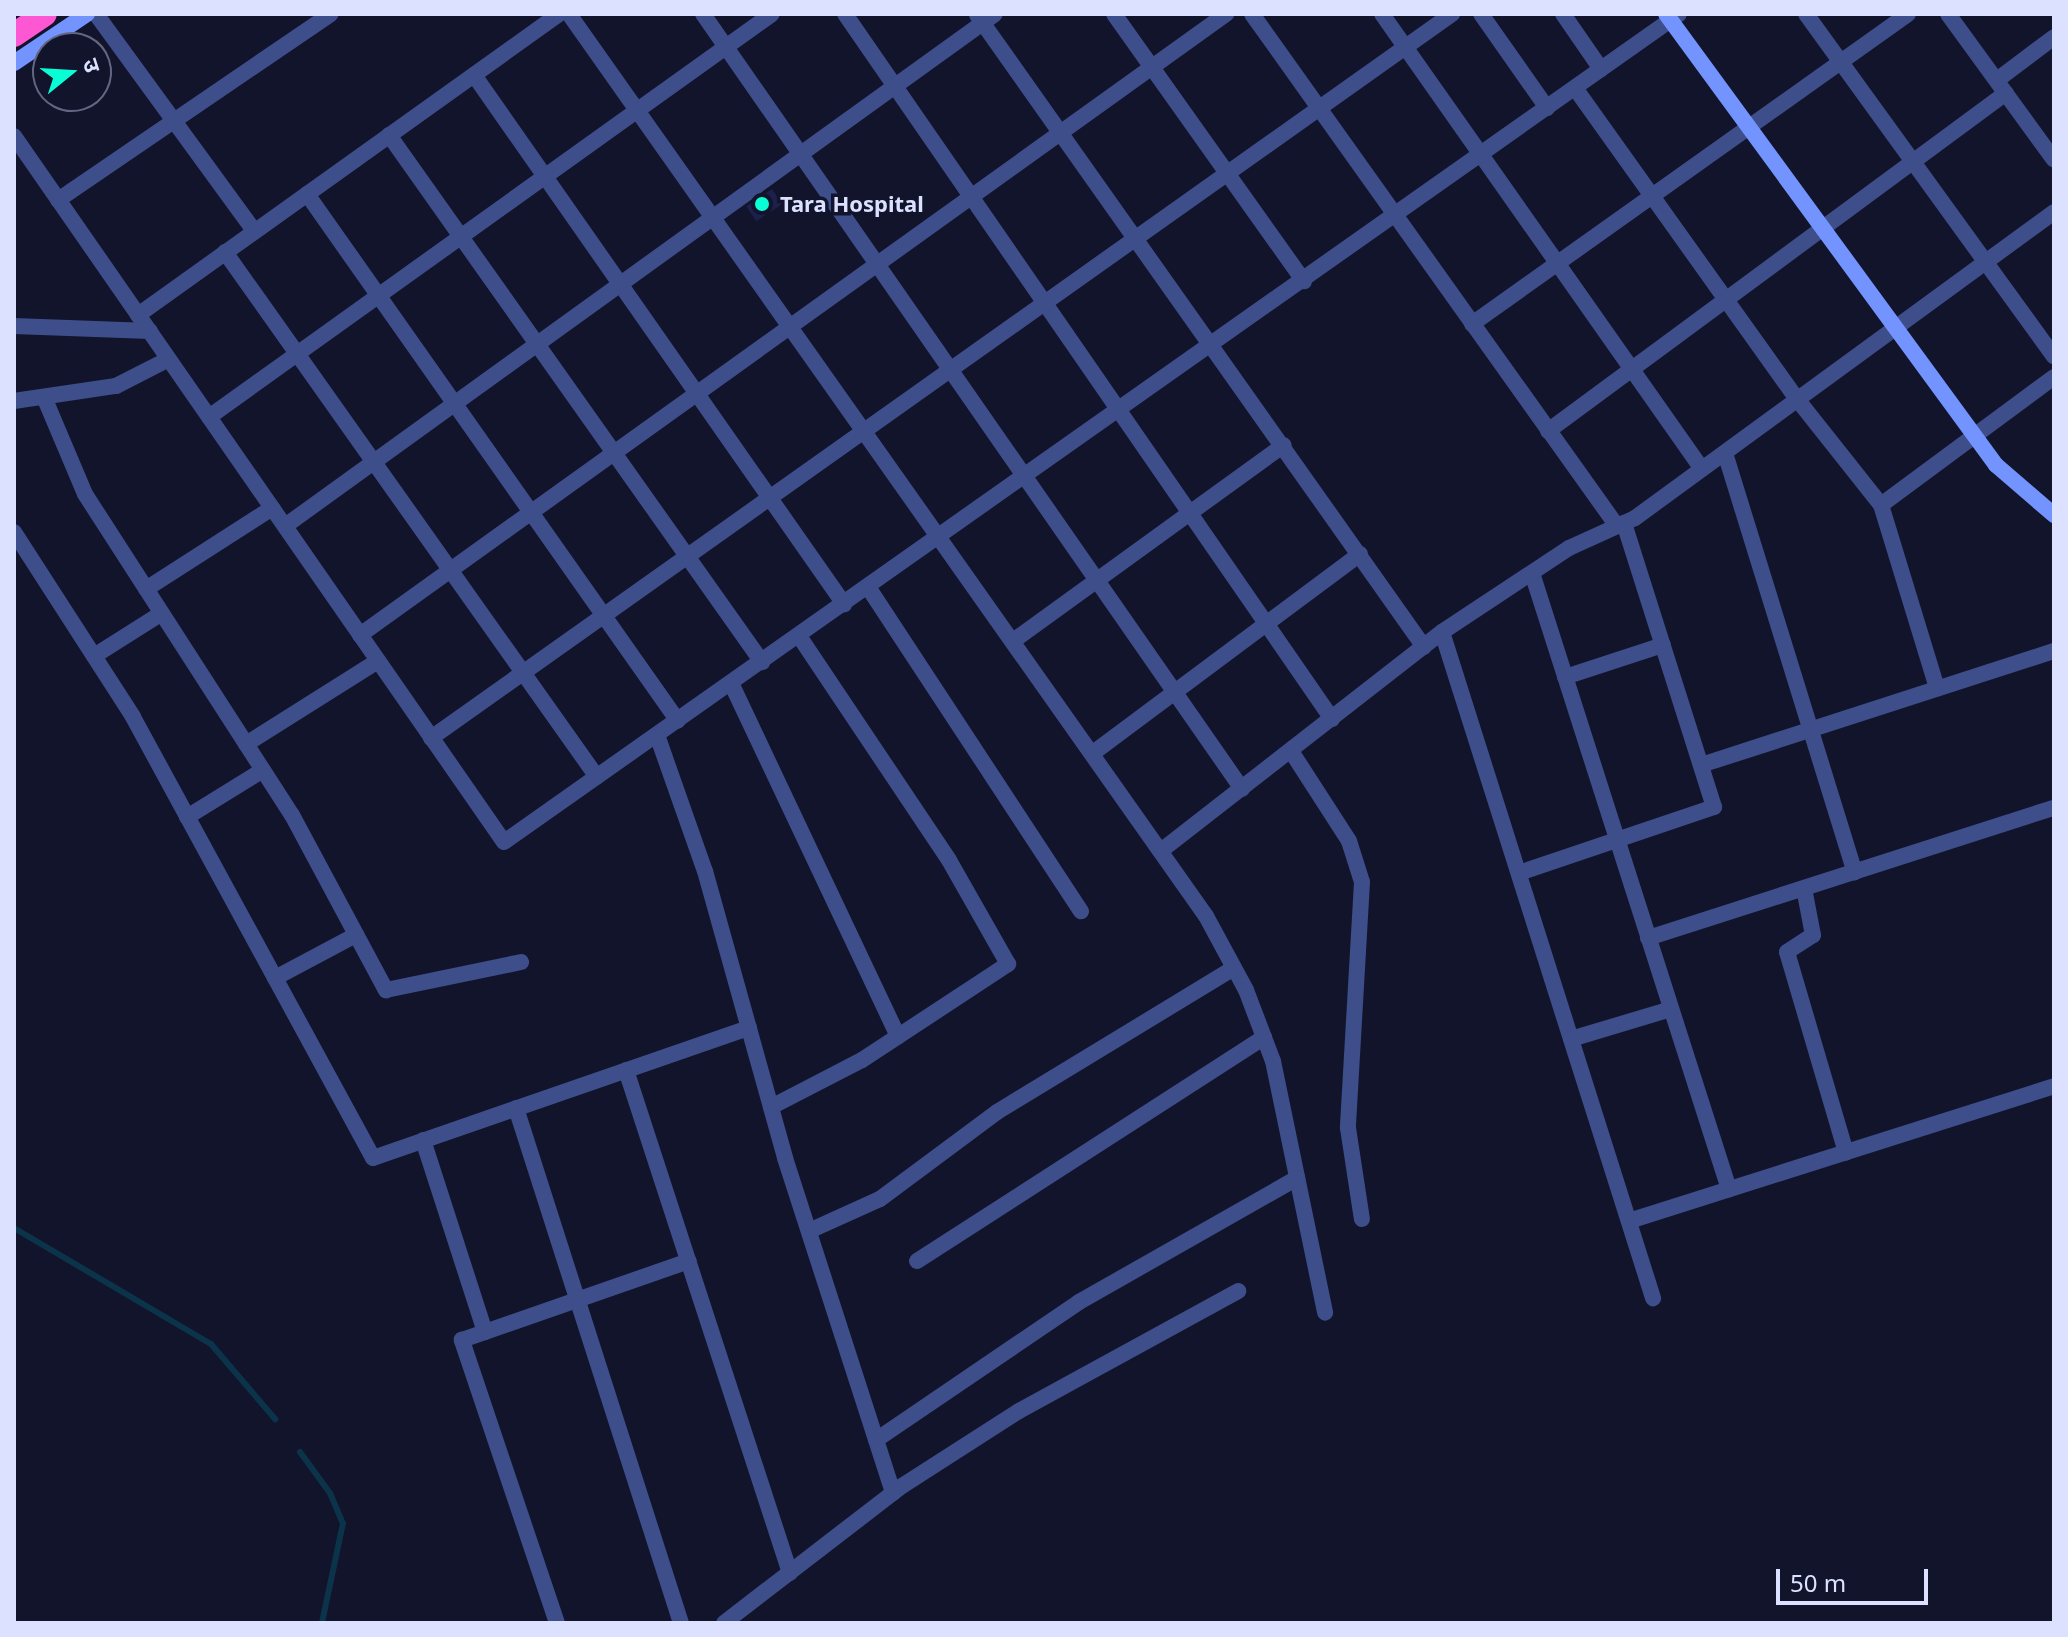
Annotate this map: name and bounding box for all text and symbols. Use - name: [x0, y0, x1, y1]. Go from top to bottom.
- north arrow: [32, 32, 112, 112]
- text: उ: [77, 54, 109, 76]
- place label: Tara Hospital: [780, 191, 924, 217]
- marker: Tara Hospital: [751, 193, 773, 215]
- scale bar: [1780, 1553, 1932, 1603]
- text: 50 m: [1790, 1566, 1846, 1599]

